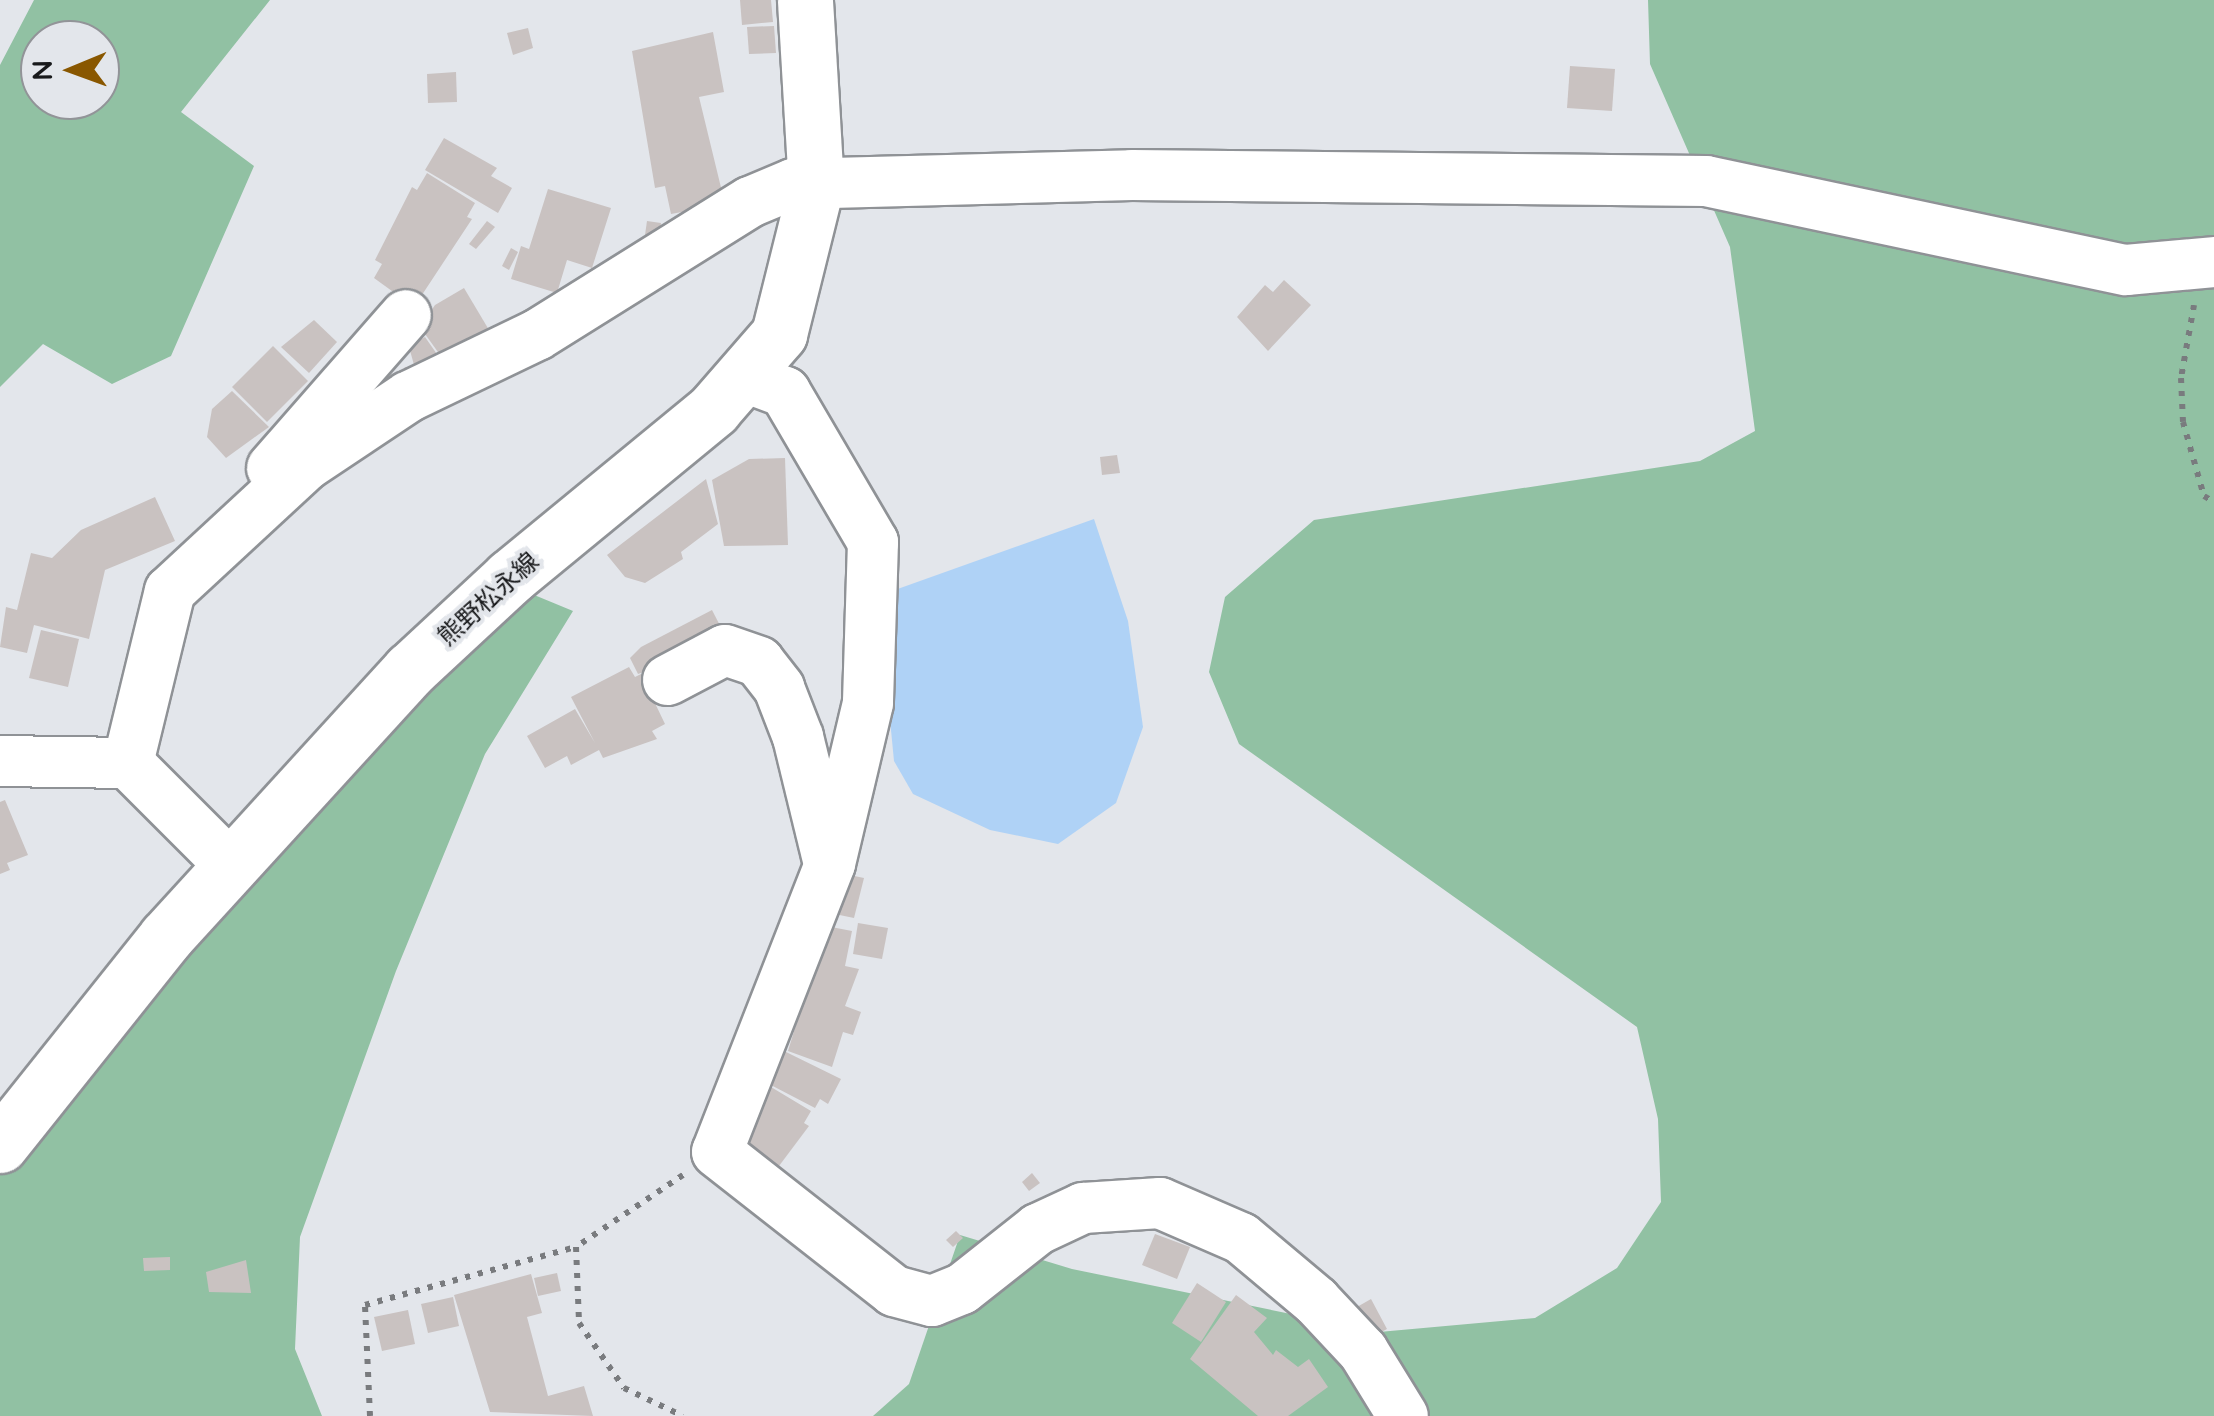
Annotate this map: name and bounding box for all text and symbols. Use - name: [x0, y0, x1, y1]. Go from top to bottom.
- north arrow: [20, 20, 120, 120]
- text: N: [24, 60, 59, 81]
- street label: 熊野松永線: [432, 546, 544, 652]

